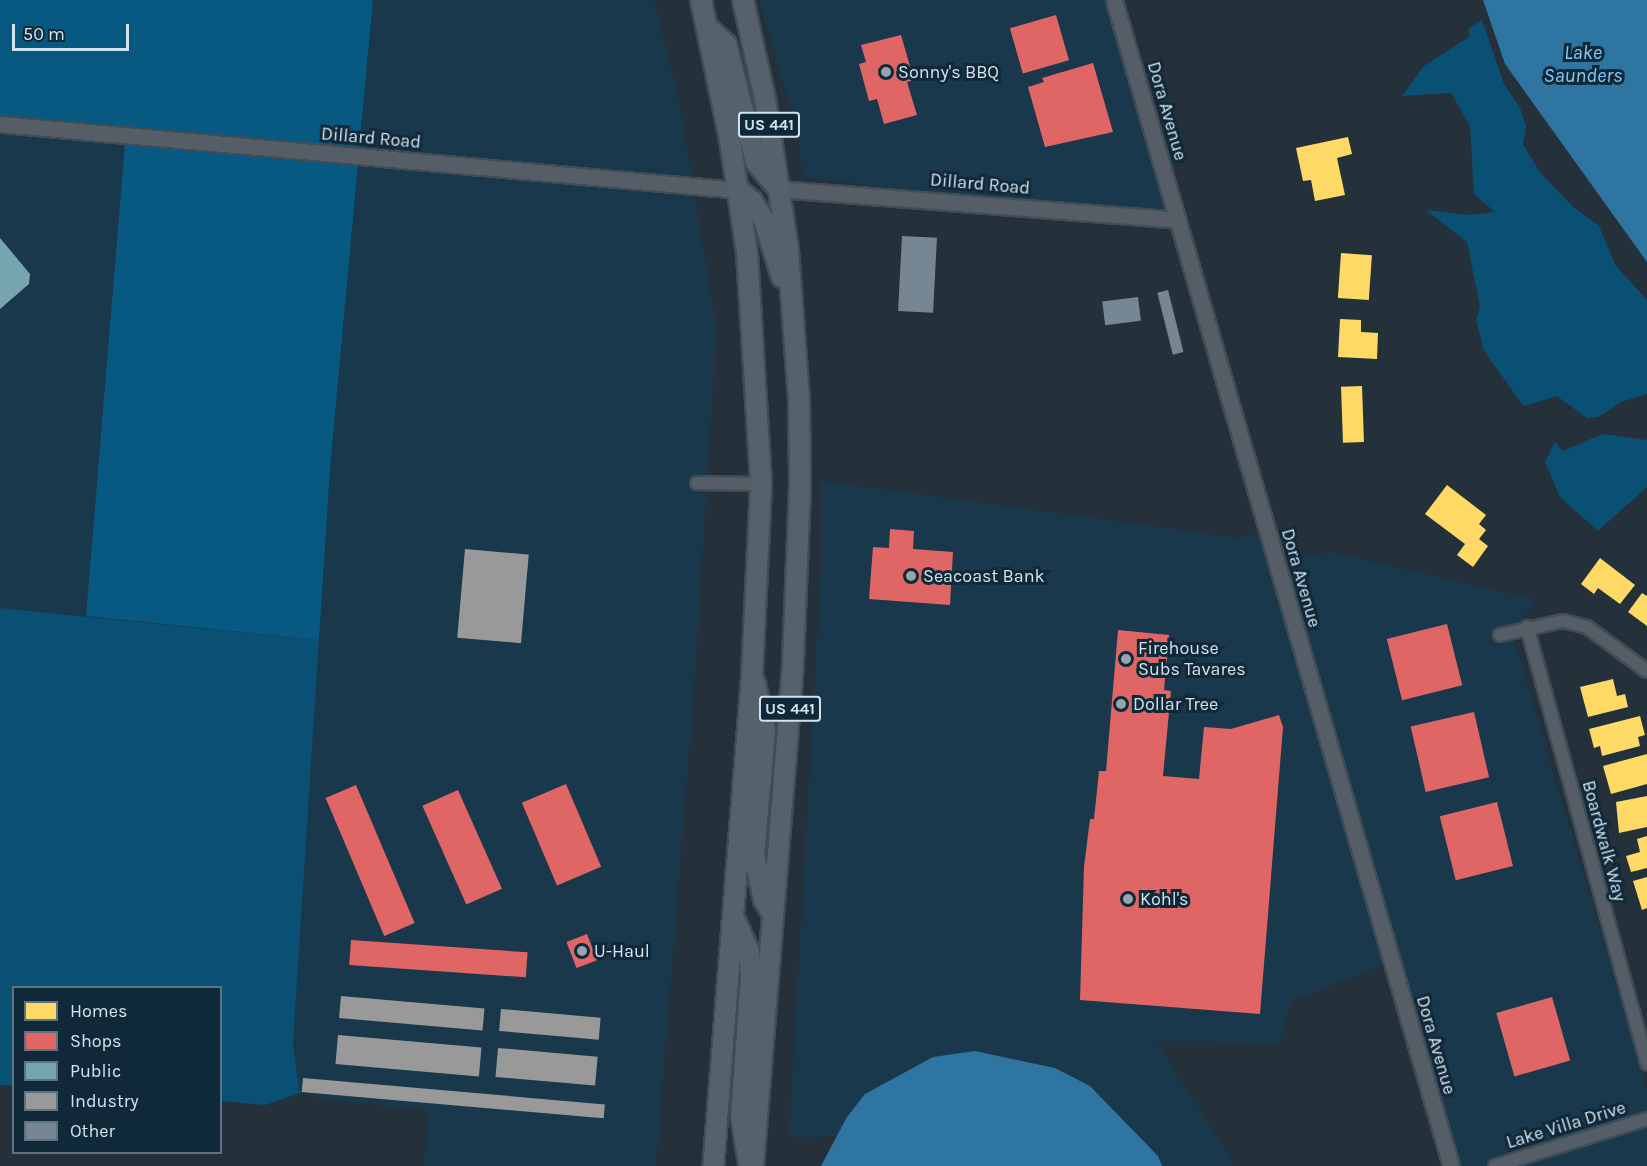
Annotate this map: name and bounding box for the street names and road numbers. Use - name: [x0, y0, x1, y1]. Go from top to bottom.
- street label: Dora Avenue: [1143, 59, 1191, 163]
- road number: US 441: [738, 112, 800, 138]
- street label: Dillard Road: [320, 123, 422, 153]
- street label: Dillard Road: [929, 169, 1031, 199]
- street label: Dora Avenue: [1277, 526, 1325, 630]
- road number: US 441: [758, 696, 822, 722]
- street label: Boardwalk Way: [1577, 778, 1631, 904]
- street label: Dora Avenue: [1412, 993, 1460, 1097]
- street label: Lake Villa Drive: [1504, 1097, 1628, 1153]

